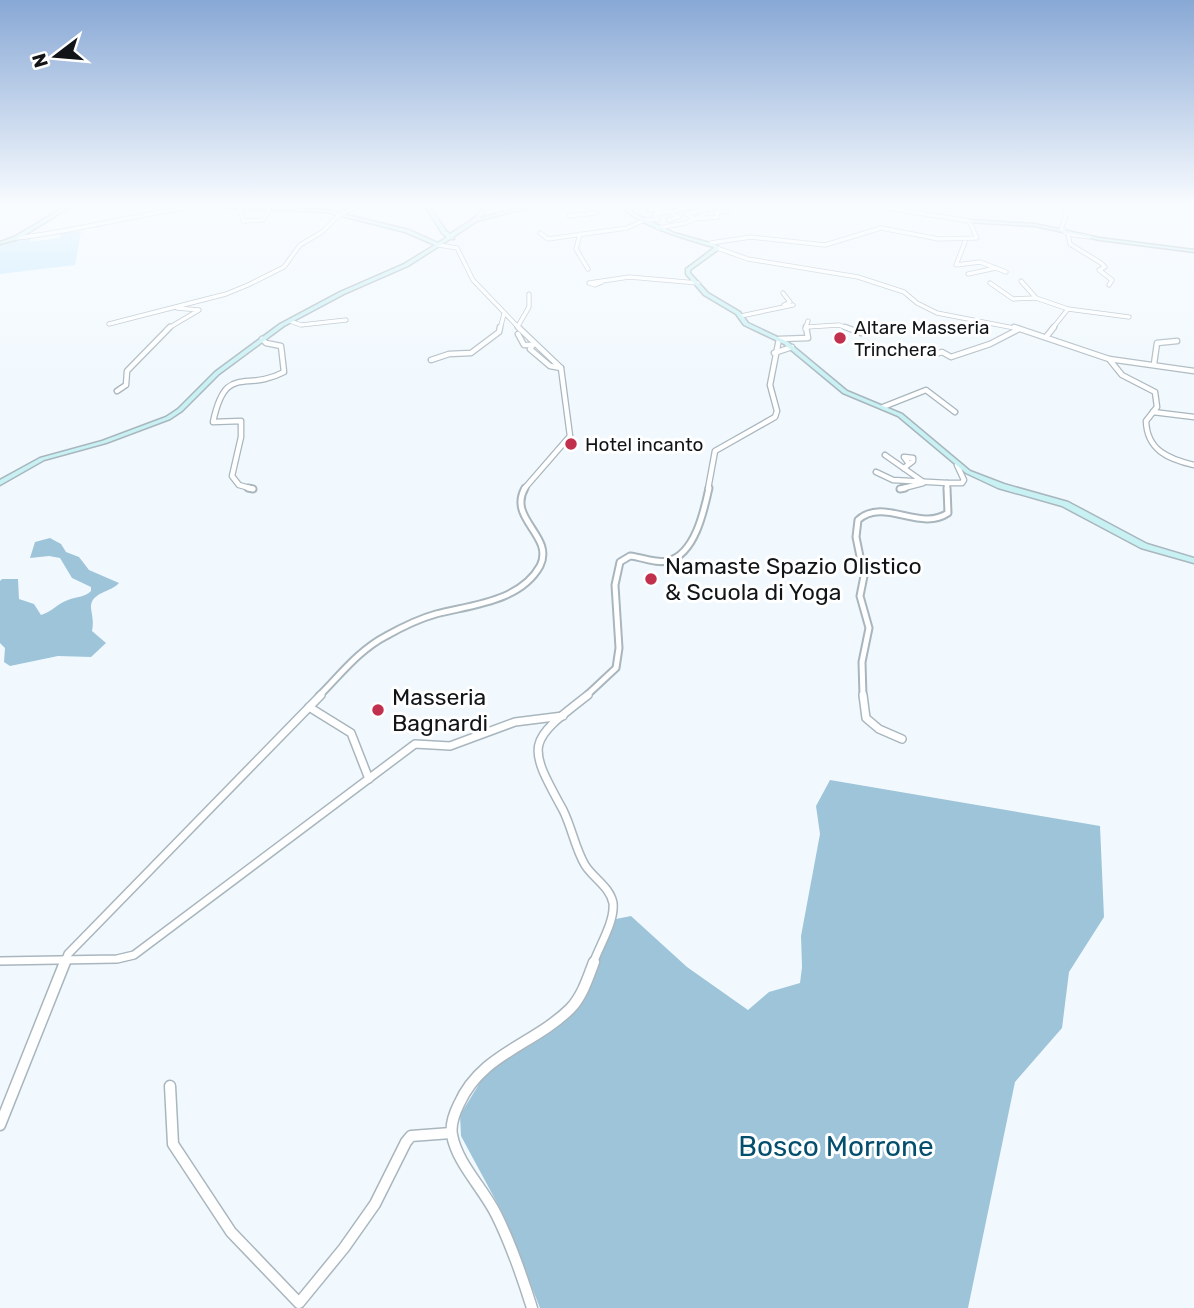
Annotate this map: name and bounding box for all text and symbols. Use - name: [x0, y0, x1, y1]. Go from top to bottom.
- north arrow: [21, 21, 91, 91]
- text: N: [27, 51, 53, 70]
- place label: Altare Masseria Trinchera: [854, 316, 990, 361]
- marker: Altare Masseria Trinchera: [832, 330, 848, 346]
- place label: Hotel incanto: [585, 433, 704, 456]
- marker: Hotel incanto: [563, 436, 579, 452]
- place label: Namaste Spazio Olistico & Scuola di Yoga: [665, 552, 922, 606]
- marker: Namaste Spazio Olistico & Scuola di Yoga: [643, 571, 659, 587]
- place label: Masseria Bagnardi: [392, 683, 488, 737]
- marker: Masseria Bagnardi: [370, 702, 386, 718]
- park label: Bosco Morrone: [738, 1130, 934, 1163]

